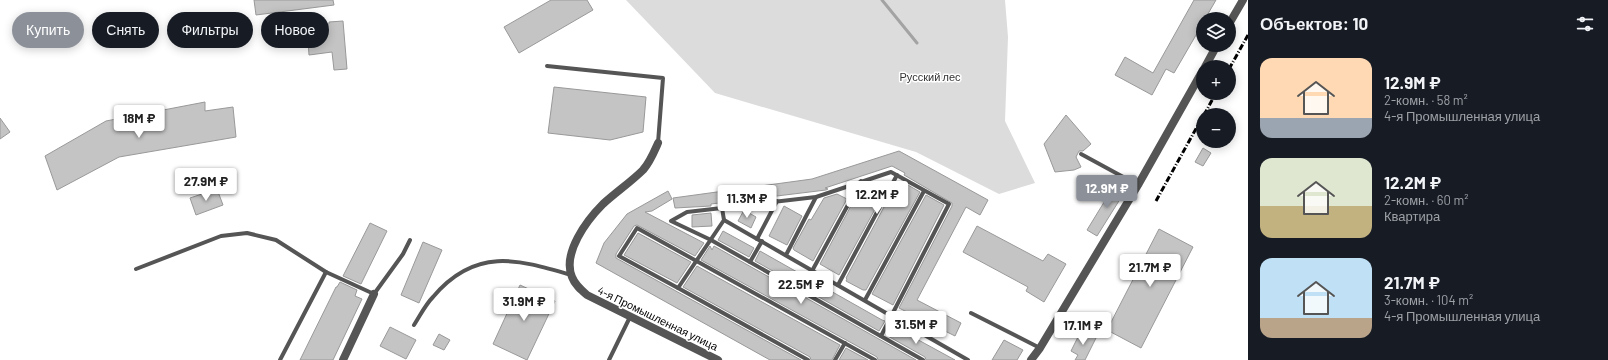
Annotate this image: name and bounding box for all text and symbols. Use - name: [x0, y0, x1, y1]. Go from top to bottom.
- chip: Купить: [12, 12, 84, 48]
- chip: Снять: [92, 12, 159, 48]
- chip: Фильтры: [167, 12, 253, 48]
- chip: Новое: [261, 12, 329, 48]
- map controls: [1196, 12, 1236, 148]
- button: layers: [1196, 12, 1236, 52]
- text: Объектов: 10: [1260, 13, 1368, 33]
- icon: filters: [1574, 13, 1596, 35]
- button: +: [1196, 60, 1236, 100]
- park label: Русский лес: [899, 70, 961, 83]
- text: 12.9M ₽: [1384, 72, 1441, 92]
- icon: home: [1292, 74, 1340, 122]
- text: 2-комн. · 58 m²: [1384, 92, 1468, 108]
- pin: 18M ₽: [111, 105, 167, 139]
- button: −: [1196, 108, 1236, 148]
- text: 4-я Промышленная улица: [1384, 108, 1540, 124]
- text: 18M ₽: [123, 110, 155, 126]
- pin: 27.9M ₽: [169, 168, 243, 202]
- text: 12.2M ₽: [1384, 172, 1441, 192]
- text: 27.9M ₽: [184, 173, 228, 189]
- icon: home: [1292, 174, 1340, 222]
- pin: 12.9M ₽: [1070, 175, 1144, 209]
- text: 12.9M ₽: [1085, 180, 1129, 196]
- pin: 12.2M ₽: [840, 181, 914, 215]
- pin: 11.3M ₽: [710, 185, 784, 219]
- text: 12.2M ₽: [855, 186, 899, 202]
- text: 11.3M ₽: [727, 190, 767, 206]
- text: 2-комн. · 60 m²: [1384, 192, 1468, 208]
- text: Квартира: [1384, 208, 1440, 224]
- pin: 21.7M ₽: [1113, 254, 1187, 288]
- text: 21.7M ₽: [1129, 259, 1171, 275]
- pin: 22.5M ₽: [764, 271, 838, 305]
- text: 21.7M ₽: [1384, 272, 1440, 292]
- icon: home: [1292, 274, 1340, 322]
- text: 22.5M ₽: [778, 276, 824, 292]
- street label: 4-я Промышленная улица: [596, 283, 721, 353]
- pin: 31.9M ₽: [487, 288, 561, 322]
- text: 3-комн. · 104 m²: [1384, 292, 1473, 308]
- text: 31.9M ₽: [502, 293, 546, 309]
- text: 4-я Промышленная улица: [1384, 308, 1540, 324]
- pin: 31.5M ₽: [879, 311, 953, 345]
- pin: 17.1M ₽: [1046, 312, 1120, 346]
- text: 31.5M ₽: [894, 316, 938, 332]
- text: 17.1M ₽: [1063, 317, 1103, 333]

